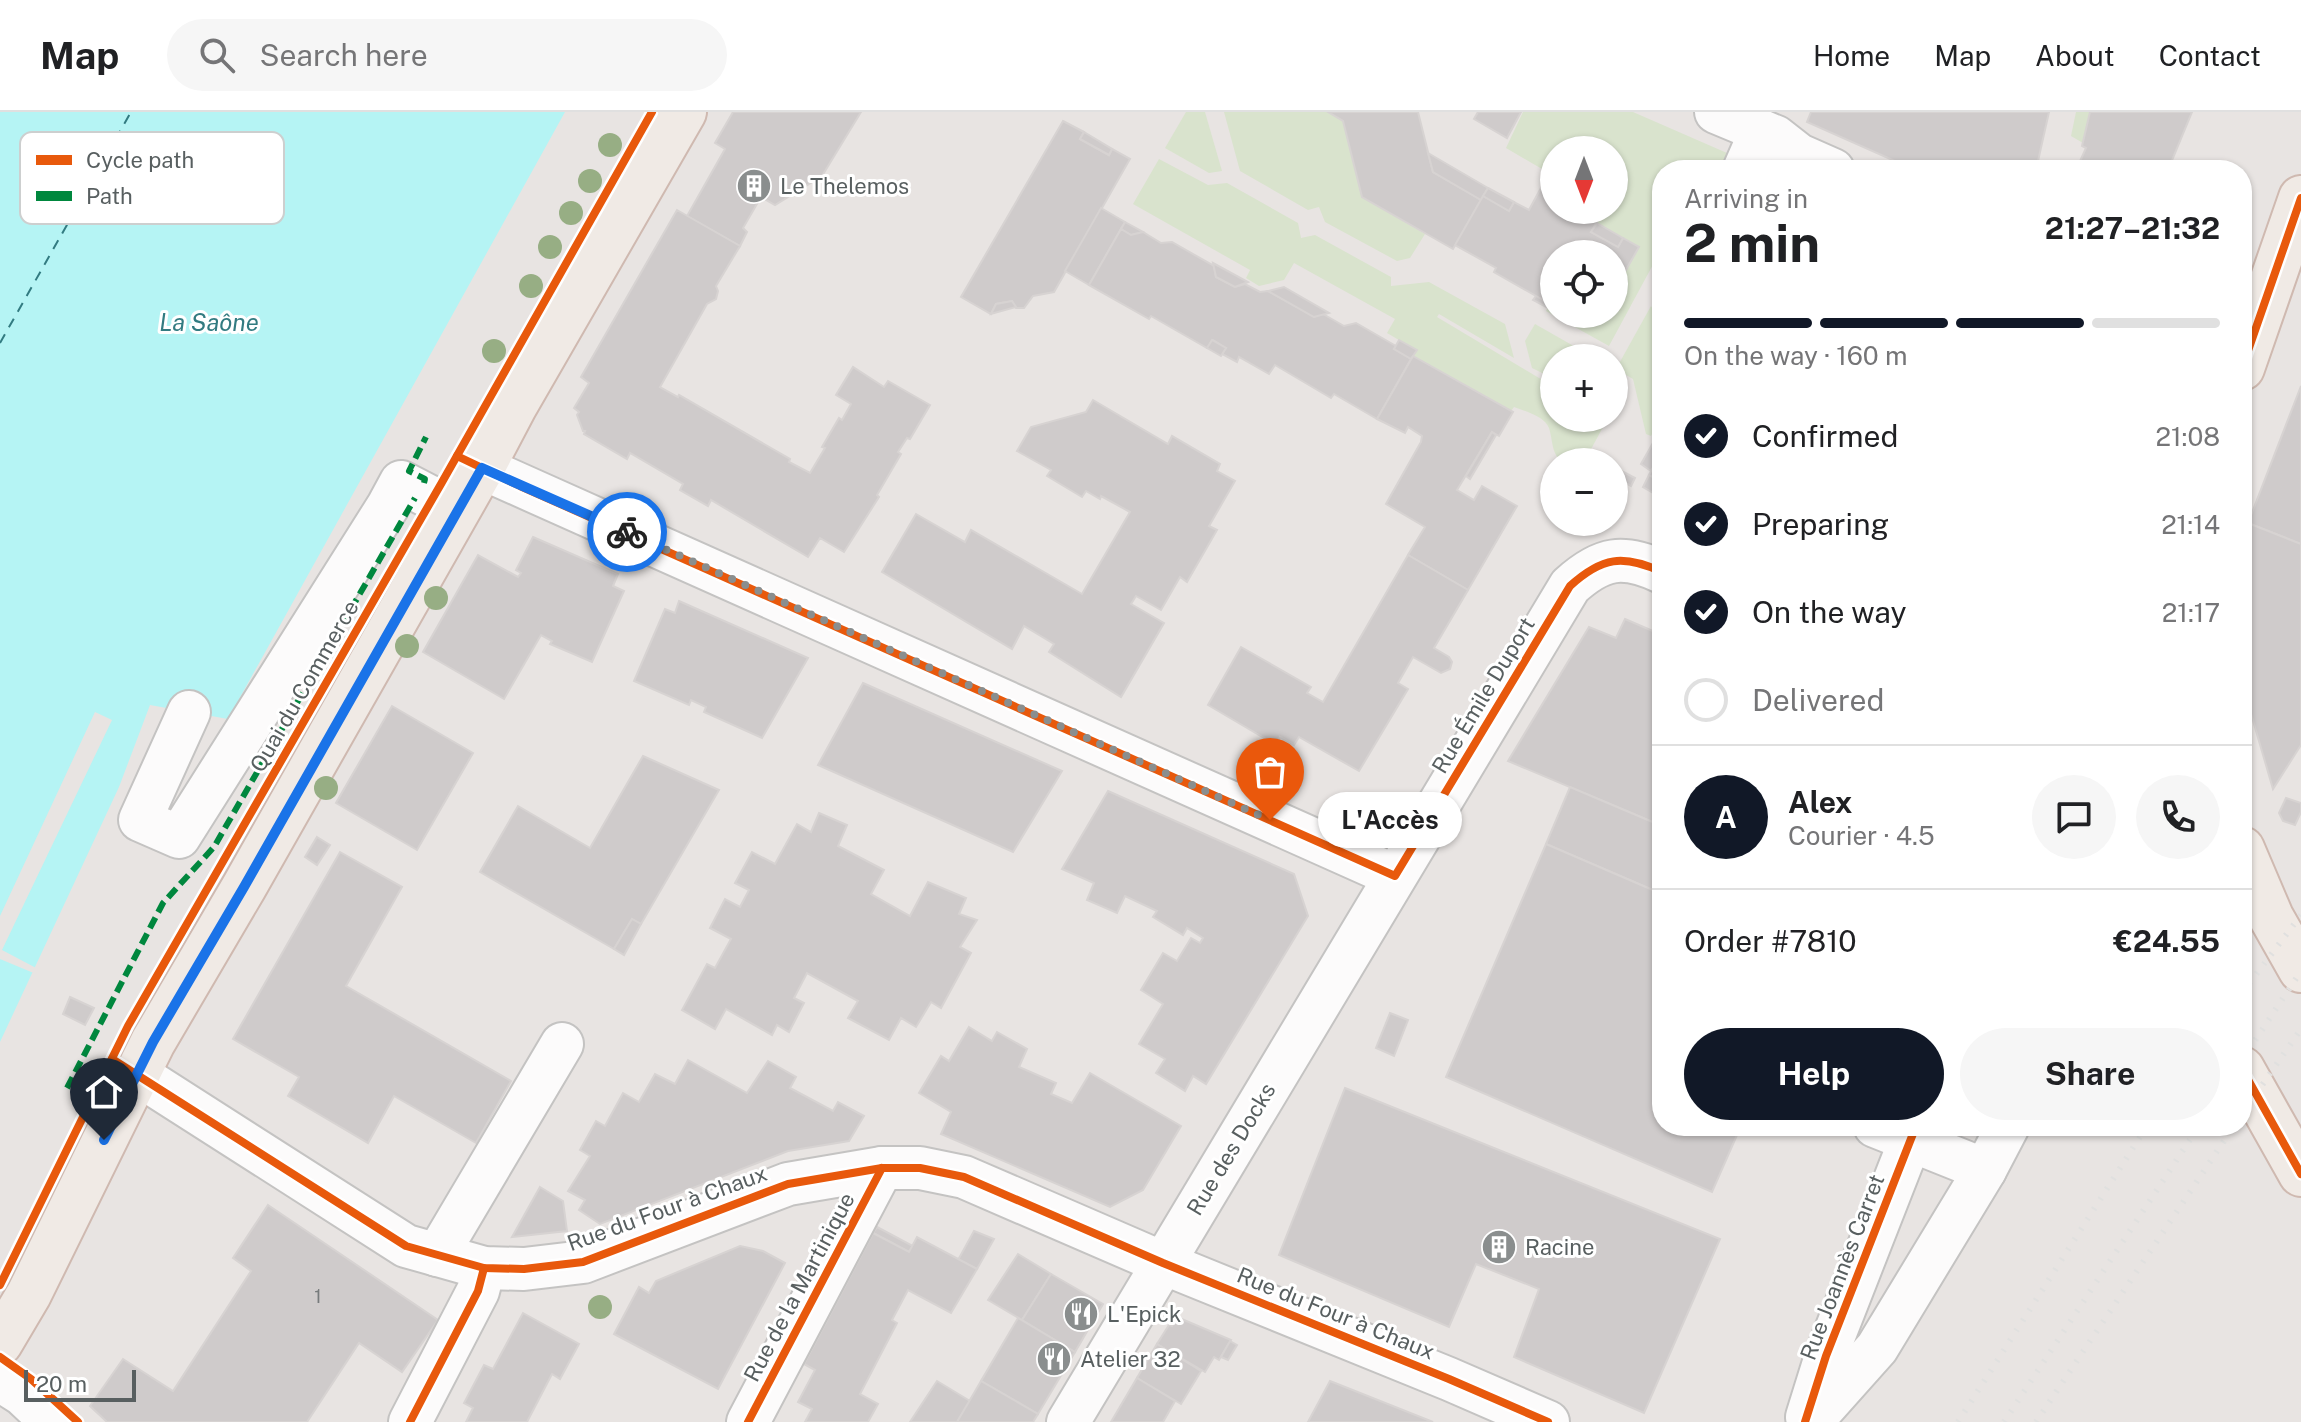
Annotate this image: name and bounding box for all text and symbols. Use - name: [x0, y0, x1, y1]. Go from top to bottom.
- search box: [167, 19, 727, 91]
- text: Map: [40, 33, 119, 78]
- icon: search: [195, 33, 239, 77]
- text: Search here: [259, 37, 428, 73]
- text: Home: [1813, 39, 1890, 72]
- text: Map: [1934, 39, 1991, 72]
- text: About: [2035, 39, 2115, 72]
- text: Contact: [2159, 39, 2261, 72]
- legend: [20, 132, 284, 224]
- north arrow: [1540, 136, 1628, 224]
- map controls: [1540, 136, 1628, 536]
- text: Cycle path: [86, 147, 194, 173]
- building icon: Le Thelemos: [735, 167, 773, 205]
- place label: Le Thelemos: [780, 173, 909, 199]
- text: Path: [86, 183, 133, 209]
- text: Arriving in: [1684, 183, 1808, 214]
- text: 21:27–21:32: [2045, 210, 2220, 246]
- text: 2 min: [1684, 213, 1820, 274]
- button: locate: [1540, 240, 1628, 328]
- water label: La Saône: [159, 308, 259, 336]
- text: On the way · 160 m: [1684, 340, 1908, 371]
- button: +: [1540, 344, 1628, 432]
- icon: check: [1684, 414, 1728, 458]
- text: Confirmed: [1752, 418, 1898, 454]
- text: 21:08: [2155, 421, 2220, 452]
- button: −: [1540, 448, 1628, 536]
- courier: [587, 492, 667, 572]
- icon: check: [1684, 502, 1728, 546]
- text: Preparing: [1752, 506, 1889, 542]
- text: 21:14: [2161, 509, 2220, 540]
- icon: bike: [605, 510, 649, 554]
- icon: check: [1684, 590, 1728, 634]
- text: On the way: [1752, 594, 1906, 630]
- street label: Quai du Commerce: [244, 596, 364, 776]
- text: 21:17: [2162, 597, 2220, 628]
- street label: Rue Émile Duport: [1426, 612, 1540, 778]
- text: Delivered: [1752, 682, 1884, 718]
- pin: [1236, 738, 1304, 820]
- icon: bag: [1248, 750, 1292, 794]
- button: chat: [2032, 775, 2116, 859]
- button: phone: [2136, 775, 2220, 859]
- text: Alex: [1788, 784, 1852, 820]
- callout: L'Accès: [1318, 792, 1462, 848]
- text: A: [1715, 799, 1737, 835]
- text: L'Accès: [1341, 804, 1439, 835]
- text: Courier · 4.5: [1788, 820, 1935, 851]
- text: Order #7810: [1684, 923, 1857, 959]
- text: €24.55: [2113, 923, 2220, 959]
- button: Help: [1684, 1028, 1944, 1120]
- button: Share: [1960, 1028, 2220, 1120]
- pin: [70, 1058, 138, 1140]
- icon: home: [82, 1070, 126, 1114]
- street label: Rue des Docks: [1181, 1078, 1281, 1220]
- street label: Rue du Four à Chaux: [564, 1160, 770, 1256]
- street label: Rue Joannès Carret: [1795, 1170, 1889, 1364]
- street label: Rue de la Martinique: [738, 1188, 860, 1386]
- building icon: Racine: [1480, 1228, 1518, 1266]
- place label: Racine: [1525, 1234, 1594, 1260]
- street label: Rue du Four à Chaux: [1233, 1261, 1439, 1365]
- house number: 1: [314, 1286, 322, 1307]
- restaurant icon: L'Epick: [1062, 1295, 1100, 1333]
- place label: L'Epick: [1107, 1301, 1181, 1327]
- restaurant icon: Atelier 32: [1035, 1340, 1073, 1378]
- place label: Atelier 32: [1080, 1346, 1181, 1372]
- scale bar: [24, 1366, 136, 1402]
- text: 20 m: [36, 1371, 87, 1397]

